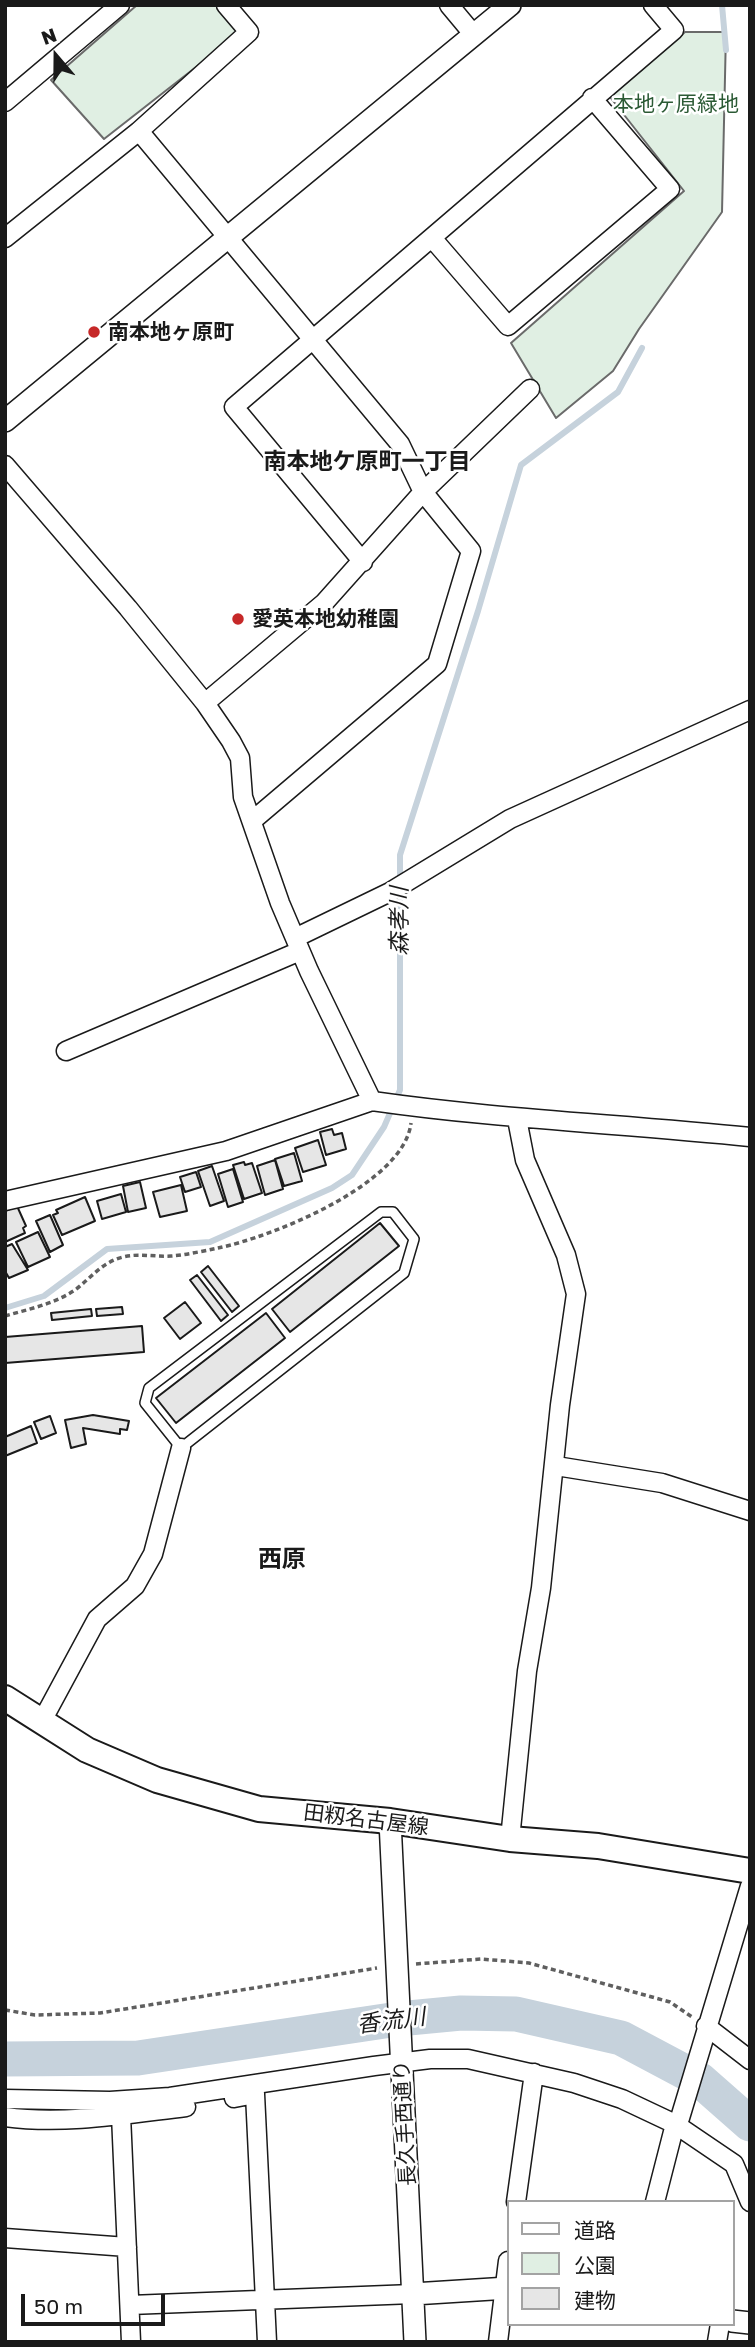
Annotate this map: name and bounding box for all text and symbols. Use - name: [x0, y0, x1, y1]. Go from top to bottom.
- north arrow: [21, 21, 91, 91]
- text: N: [38, 23, 59, 49]
- park label: 本地ヶ原緑地: [613, 91, 739, 117]
- place label: 南本地ヶ原町: [108, 319, 234, 345]
- marker: 南本地ヶ原町: [86, 324, 102, 340]
- district label: 南本地ケ原町一丁目: [264, 448, 470, 476]
- place label: 愛英本地幼稚園: [252, 606, 399, 632]
- marker: 愛英本地幼稚園: [230, 611, 246, 627]
- water label: 森孝川: [386, 887, 414, 955]
- district label: 西原: [258, 1545, 306, 1573]
- street label: 田籾名古屋線: [302, 1800, 430, 1840]
- water label: 香流川: [355, 2003, 427, 2039]
- street label: 長久手西通り: [389, 2059, 421, 2187]
- legend: [506, 2200, 734, 2326]
- text: 道路: [574, 2217, 616, 2243]
- text: 公園: [574, 2252, 616, 2278]
- scale bar: [24, 2280, 168, 2324]
- text: 建物: [574, 2287, 616, 2313]
- text: 50 m: [34, 2293, 83, 2319]

